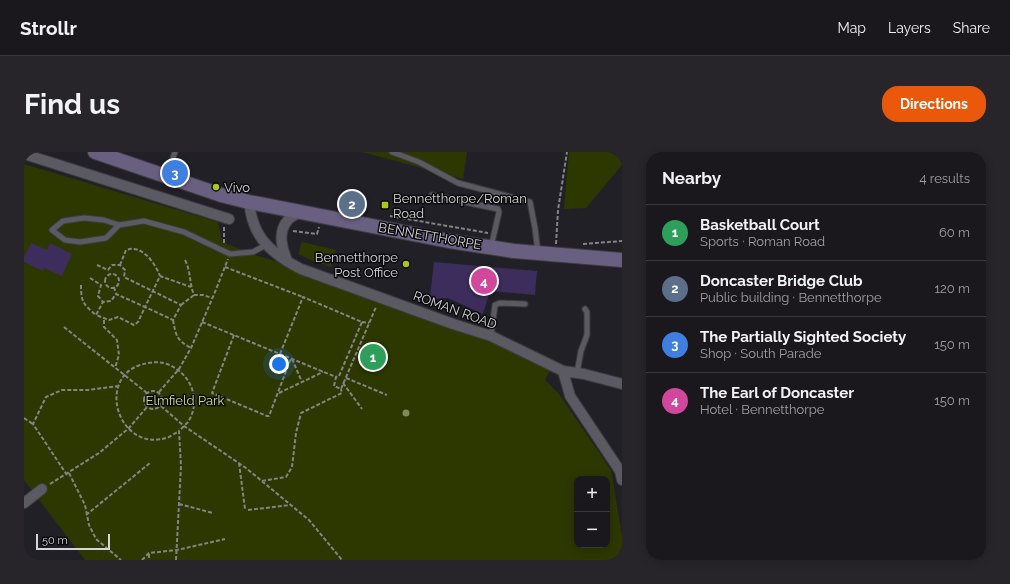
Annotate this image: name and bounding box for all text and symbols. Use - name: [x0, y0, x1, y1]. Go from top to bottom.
- text: Strollr: [20, 17, 77, 39]
- text: Map: [838, 20, 866, 36]
- text: Layers: [888, 20, 931, 36]
- text: Share: [953, 20, 990, 36]
- button: Directions: [882, 86, 986, 122]
- text: Find us: [24, 88, 120, 121]
- pin: 3: [162, 158, 188, 188]
- text: Nearby: [662, 168, 721, 188]
- text: 4 results: [919, 171, 970, 186]
- place label: Vivo: [224, 180, 250, 195]
- marker: Vivo: [211, 182, 221, 192]
- pin: 2: [339, 189, 365, 219]
- place label: Bennetthorpe/Roman Road: [393, 191, 527, 221]
- marker: Bennetthorpe/Roman Road: [380, 200, 390, 210]
- text: Basketball Court: [700, 216, 820, 234]
- street label: BENNETTHORPE: [377, 220, 483, 252]
- text: 1: [672, 225, 678, 240]
- text: 60 m: [939, 225, 970, 240]
- text: Sports · Roman Road: [700, 234, 825, 249]
- place label: Bennetthorpe Post Office: [315, 250, 398, 280]
- marker: Bennetthorpe Post Office: [401, 259, 411, 269]
- pin: 4: [471, 266, 497, 296]
- text: Doncaster Bridge Club: [700, 272, 862, 290]
- text: 2: [671, 281, 679, 296]
- text: 120 m: [934, 281, 970, 296]
- street label: ROMAN ROAD: [411, 288, 499, 332]
- text: Public building · Bennetthorpe: [700, 290, 882, 305]
- text: The Partially Sighted Society: [700, 328, 906, 346]
- text: 3: [671, 337, 679, 352]
- text: 150 m: [934, 337, 970, 352]
- pin: 1: [360, 342, 386, 372]
- text: Shop · South Parade: [700, 346, 821, 361]
- your location: [269, 354, 289, 374]
- text: The Earl of Doncaster: [700, 384, 854, 402]
- park label: Elmfield Park: [145, 393, 225, 408]
- text: 4: [671, 393, 679, 408]
- text: 150 m: [934, 393, 970, 408]
- text: Hotel · Bennetthorpe: [700, 402, 824, 417]
- map controls: [574, 476, 610, 548]
- button: +: [574, 476, 610, 512]
- button: −: [574, 512, 610, 548]
- scale bar: [36, 532, 110, 551]
- text: 50 m: [42, 534, 68, 547]

